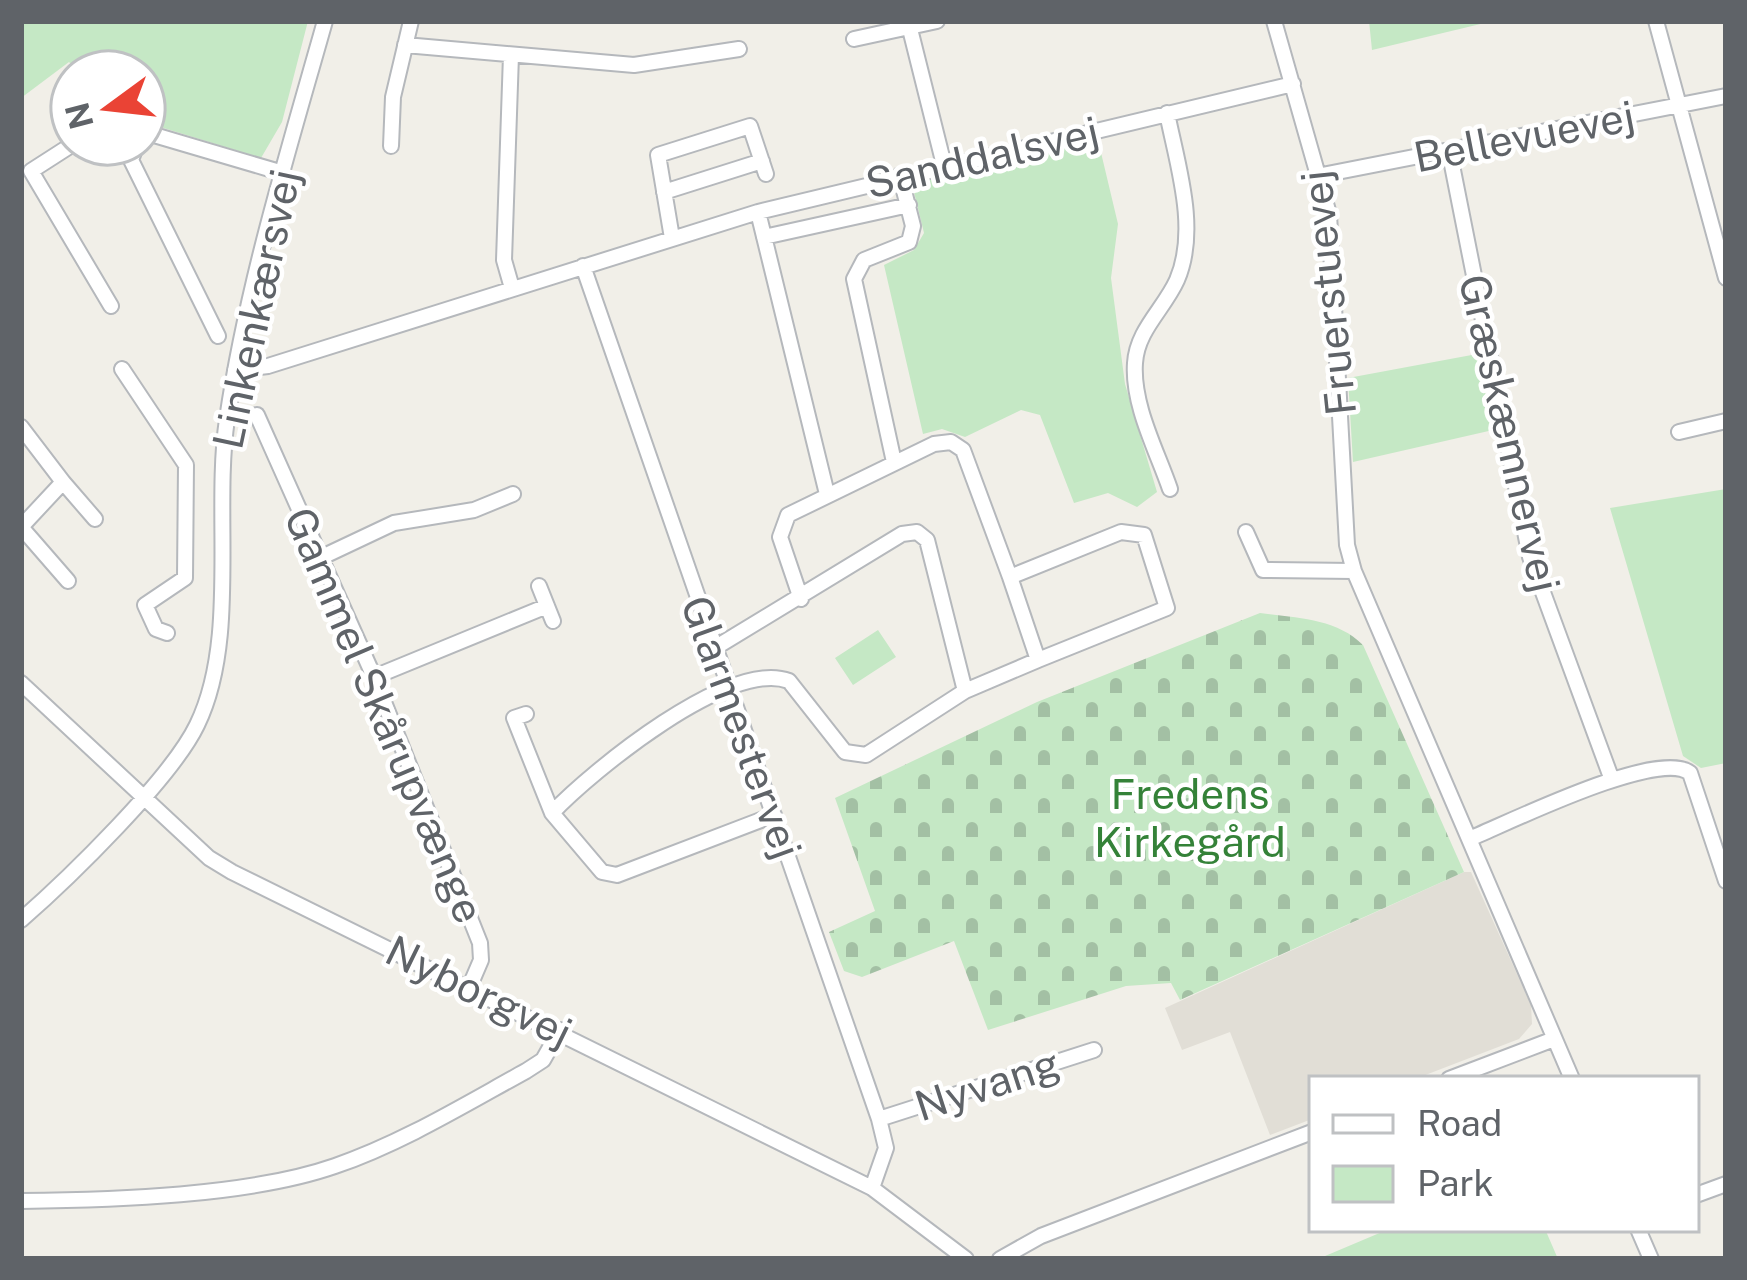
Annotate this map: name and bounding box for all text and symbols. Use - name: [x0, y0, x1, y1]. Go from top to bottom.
- north arrow: [48, 48, 168, 168]
- street label: Bellevuevej: [1410, 91, 1638, 181]
- text: N: [57, 98, 101, 133]
- street label: Sanddalsvej: [861, 106, 1103, 208]
- street label: Linkenkærsvej: [202, 165, 310, 453]
- street label: Fruerstuevej: [1291, 168, 1365, 418]
- street label: Græskæmnervej: [1450, 270, 1570, 596]
- street label: Gammel Skårupvænge: [275, 500, 495, 930]
- street label: Glarmestervej: [672, 589, 812, 865]
- park label: Fredens Kirkegård: [1094, 769, 1286, 866]
- street label: Nyborgvej: [378, 925, 580, 1057]
- street label: Nyvang: [909, 1038, 1065, 1130]
- legend: [1309, 1076, 1699, 1232]
- text: Road: [1417, 1102, 1502, 1144]
- text: Park: [1417, 1162, 1494, 1204]

